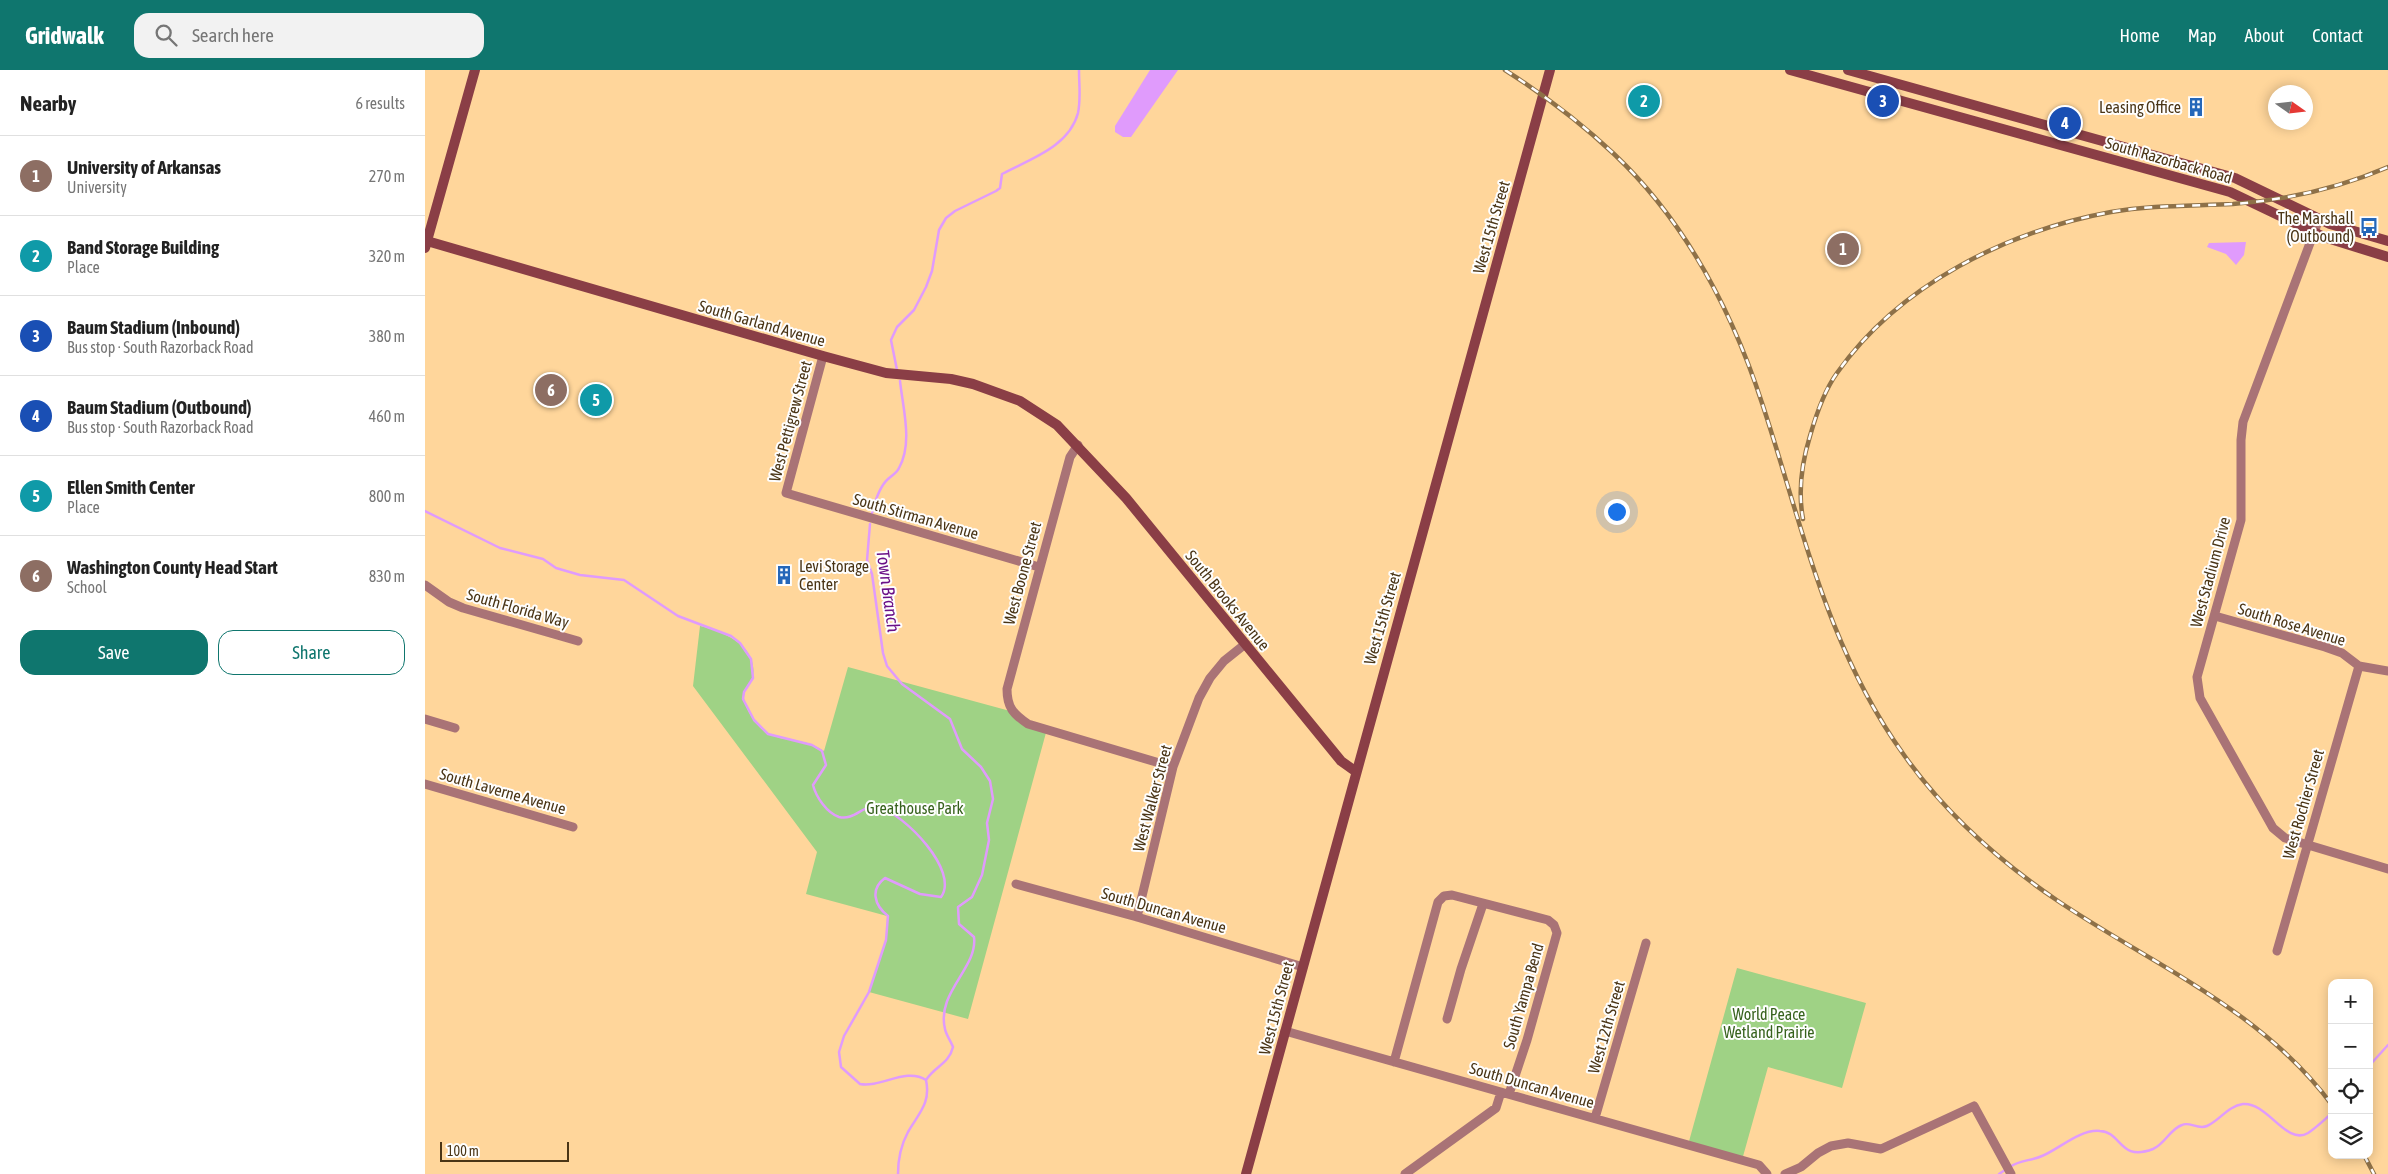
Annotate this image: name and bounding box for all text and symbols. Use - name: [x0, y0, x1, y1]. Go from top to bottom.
- search box: [134, 13, 484, 58]
- icon: search: [152, 21, 180, 49]
- text: Gridwalk: [25, 22, 104, 49]
- text: Search here: [192, 24, 274, 46]
- text: Home: [2120, 25, 2160, 46]
- text: Map: [2188, 25, 2217, 46]
- text: About: [2245, 25, 2284, 46]
- text: Contact: [2312, 25, 2363, 46]
- pin: 2: [1628, 82, 1660, 120]
- pin: 3: [1867, 82, 1899, 120]
- north arrow: [2268, 85, 2313, 130]
- text: Nearby: [20, 91, 76, 115]
- text: 6 results: [355, 94, 405, 112]
- building icon: Leasing Office: [2185, 96, 2207, 118]
- place label: Leasing Office: [2099, 98, 2181, 117]
- pin: 4: [2049, 104, 2081, 142]
- street label: South Razorback Road: [2104, 133, 2234, 187]
- text: University of Arkansas: [67, 156, 221, 178]
- text: 1: [32, 167, 40, 185]
- text: 270 m: [369, 167, 405, 185]
- text: University: [67, 178, 127, 196]
- street label: West 15th Street: [1469, 178, 1513, 275]
- place label: The Marshall (Outbound): [2278, 209, 2355, 246]
- bus stop icon: The Marshall (Outbound): [2358, 216, 2380, 238]
- pin: 1: [1827, 230, 1859, 268]
- text: Band Storage Building: [67, 236, 219, 258]
- text: 2: [32, 247, 40, 265]
- text: 320 m: [369, 247, 405, 265]
- text: Place: [67, 258, 100, 276]
- street label: South Garland Avenue: [697, 296, 827, 350]
- text: Baum Stadium (Inbound): [67, 316, 240, 338]
- text: 3: [32, 327, 40, 345]
- text: 380 m: [369, 327, 405, 345]
- text: Bus stop · South Razorback Road: [67, 338, 254, 356]
- street label: West Pettigrew Street: [765, 358, 816, 484]
- pin: 6: [535, 371, 567, 409]
- pin: 5: [580, 381, 612, 419]
- text: Baum Stadium (Outbound): [67, 396, 252, 418]
- text: 4: [32, 407, 40, 425]
- text: 460 m: [369, 407, 405, 425]
- text: Bus stop · South Razorback Road: [67, 418, 254, 436]
- text: Ellen Smith Center: [67, 476, 195, 498]
- text: 5: [32, 487, 40, 505]
- text: 800 m: [369, 487, 405, 505]
- street label: South Stirman Avenue: [851, 490, 981, 542]
- text: Place: [67, 498, 100, 516]
- your location: [1604, 499, 1630, 525]
- street label: West Stadium Drive: [2187, 515, 2233, 629]
- street label: West Boone Street: [1000, 519, 1044, 626]
- street label: South Brooks Avenue: [1182, 547, 1274, 653]
- water label: Town Branch: [872, 548, 905, 634]
- text: Washington County Head Start: [67, 556, 278, 578]
- place label: Levi Storage Center: [799, 557, 869, 593]
- building icon: Levi Storage Center: [773, 564, 795, 586]
- text: 6: [32, 567, 40, 585]
- text: 830 m: [369, 567, 405, 585]
- street label: West 15th Street: [1360, 569, 1404, 666]
- text: School: [67, 578, 107, 596]
- street label: South Florida Way: [465, 585, 571, 632]
- street label: South Rose Avenue: [2236, 599, 2348, 649]
- button: Save: [20, 630, 208, 675]
- button: Share: [218, 630, 405, 675]
- street label: West Walker Street: [1129, 742, 1175, 853]
- street label: West Rochier Street: [2279, 747, 2327, 861]
- street label: South Laverne Avenue: [438, 764, 568, 818]
- park label: Greathouse Park: [866, 799, 964, 817]
- street label: South Duncan Avenue: [1100, 884, 1228, 936]
- street label: South Yampa Bend: [1499, 941, 1548, 1051]
- street label: West 15th Street: [1255, 959, 1297, 1056]
- street label: West 12th Street: [1584, 978, 1628, 1075]
- map controls: [2328, 979, 2373, 1159]
- button: +: [2328, 979, 2373, 1024]
- park label: World Peace Wetland Prairie: [1723, 1005, 1815, 1041]
- button: −: [2328, 1024, 2373, 1069]
- street label: South Duncan Avenue: [1468, 1059, 1596, 1111]
- button: locate: [2328, 1069, 2373, 1114]
- button: layers: [2328, 1114, 2373, 1159]
- scale bar: [440, 1139, 569, 1162]
- text: 100 m: [447, 1143, 479, 1159]

